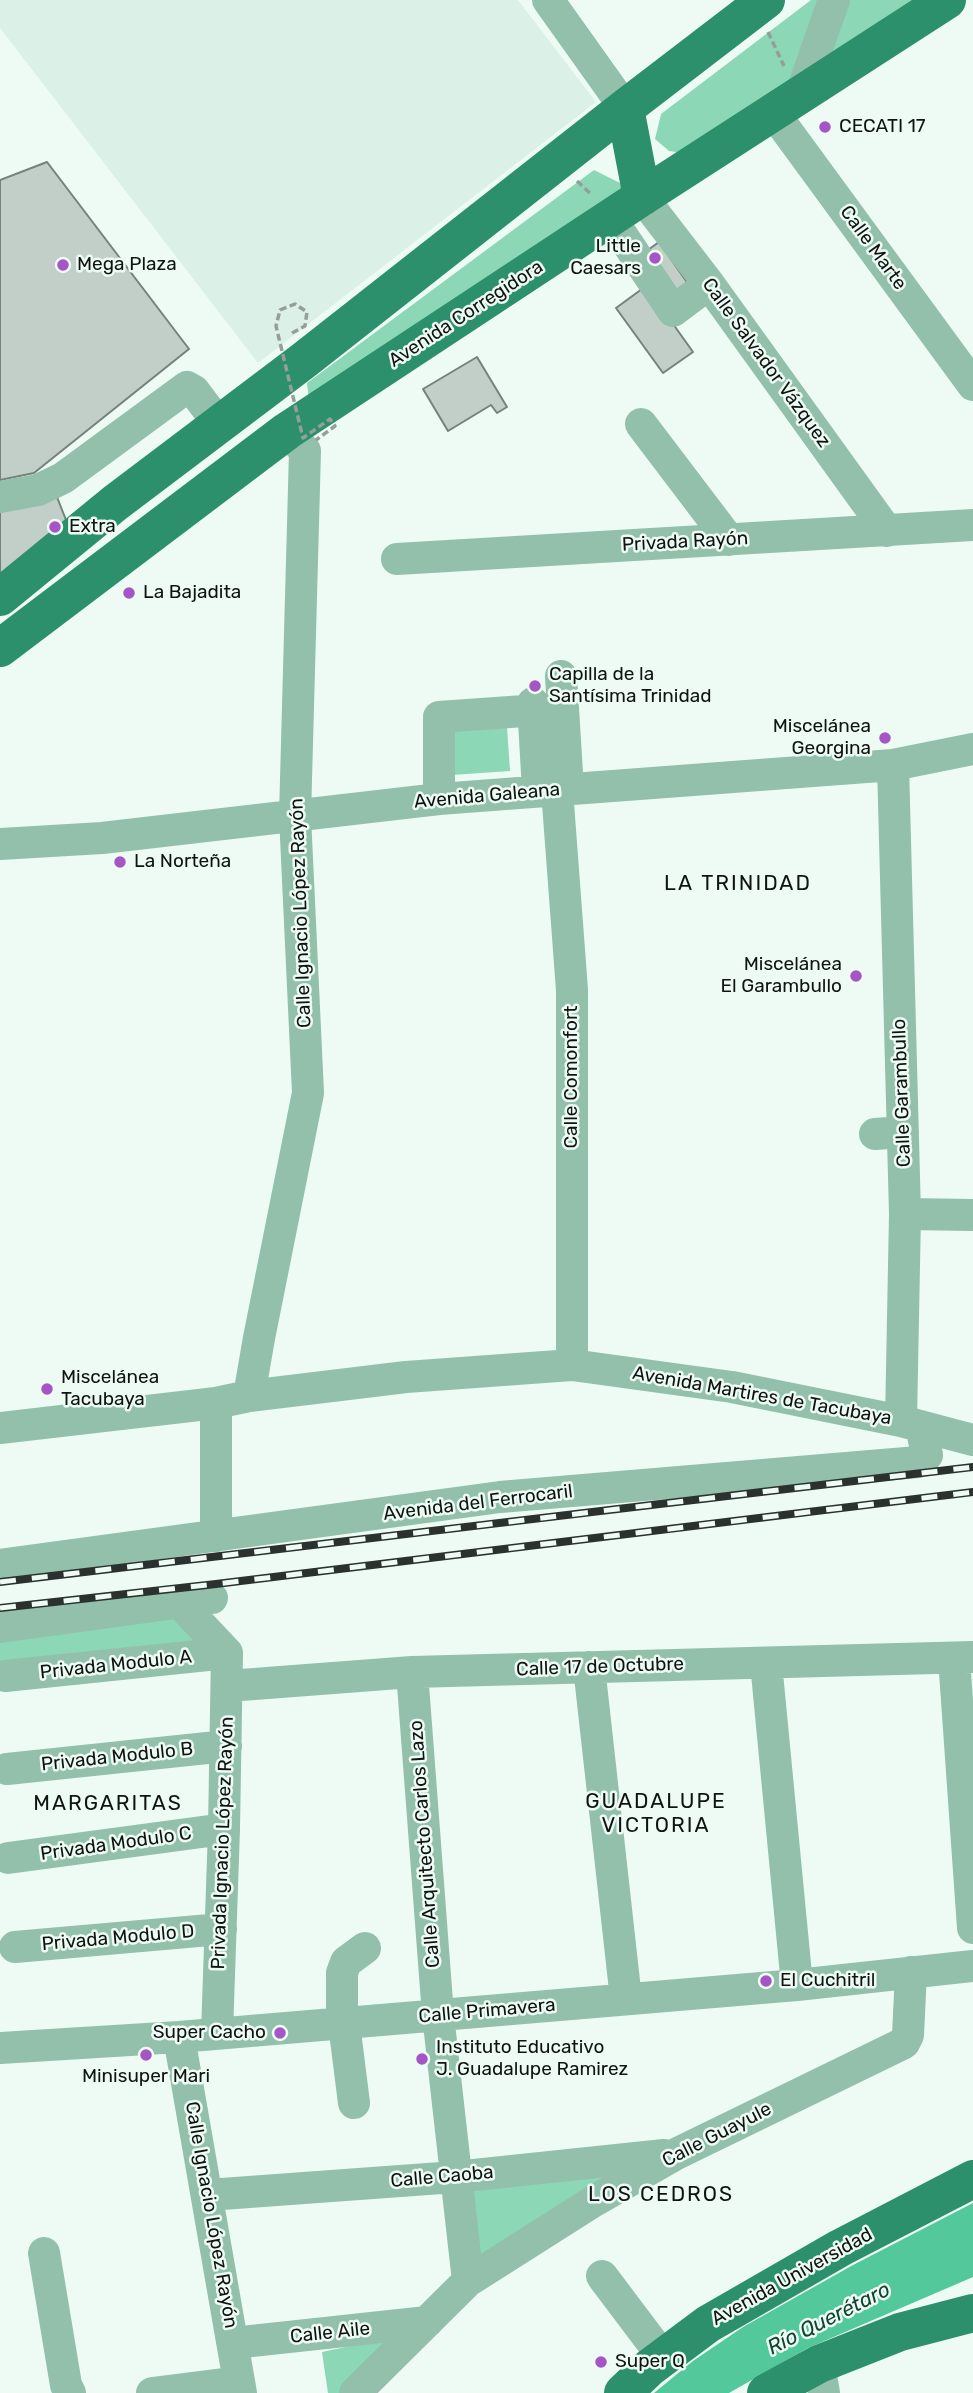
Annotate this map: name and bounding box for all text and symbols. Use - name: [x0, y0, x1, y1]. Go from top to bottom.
- place label: CECATI 17: [839, 116, 926, 138]
- marker: CECATI 17: [817, 119, 833, 135]
- street label: Calle Marte: [835, 201, 911, 295]
- place label: Little Caesars: [570, 236, 641, 280]
- marker: Little Caesars: [647, 250, 663, 266]
- place label: Mega Plaza: [77, 254, 177, 276]
- street label: Avenida Corregidora: [384, 256, 548, 372]
- marker: Mega Plaza: [55, 257, 71, 273]
- street label: Calle Salvador Vázquez: [697, 274, 835, 452]
- place label: Extra: [69, 516, 116, 538]
- marker: Extra: [47, 519, 63, 535]
- street label: Privada Rayón: [621, 527, 749, 557]
- place label: La Bajadita: [143, 582, 241, 604]
- marker: La Bajadita: [121, 585, 137, 601]
- place label: Capilla de la Santísima Trinidad: [549, 664, 712, 708]
- marker: Capilla de la Santísima Trinidad: [527, 678, 543, 694]
- place label: Miscelánea Georgina: [773, 716, 871, 760]
- marker: Miscelánea Georgina: [877, 730, 893, 746]
- street label: Avenida Galeana: [413, 778, 561, 814]
- street label: Calle Ignacio López Rayón: [286, 798, 316, 1028]
- place label: La Norteña: [134, 851, 231, 873]
- marker: La Norteña: [112, 854, 128, 870]
- district label: LA TRINIDAD: [665, 871, 811, 897]
- place label: Miscelánea El Garambullo: [720, 954, 842, 998]
- marker: Miscelánea El Garambullo: [848, 968, 864, 984]
- street label: Calle Comonfort: [561, 1005, 583, 1149]
- street label: Calle Garambullo: [888, 1018, 916, 1168]
- street label: Avenida Martires de Tacubaya: [631, 1362, 893, 1430]
- place label: Miscelánea Tacubaya: [61, 1367, 159, 1411]
- marker: Miscelánea Tacubaya: [39, 1381, 55, 1397]
- street label: Avenida del Ferrocaril: [382, 1480, 574, 1526]
- street label: Privada Modulo A: [39, 1646, 193, 1684]
- street label: Calle 17 de Octubre: [516, 1653, 684, 1681]
- street label: Privada Ignacio López Rayón: [207, 1716, 239, 1970]
- street label: Calle Arquitecto Carlos Lazo: [405, 1719, 445, 1969]
- street label: Privada Modulo B: [40, 1738, 194, 1776]
- district label: GUADALUPE VICTORIA: [586, 1789, 726, 1839]
- district label: MARGARITAS: [34, 1791, 182, 1817]
- street label: Privada Modulo C: [39, 1822, 193, 1866]
- street label: Privada Modulo D: [41, 1920, 195, 1956]
- place label: El Cuchitril: [780, 1970, 875, 1992]
- marker: El Cuchitril: [758, 1973, 774, 1989]
- street label: Calle Primavera: [418, 1994, 556, 2028]
- place label: Super Cacho: [153, 2022, 266, 2044]
- marker: Super Cacho: [272, 2025, 288, 2041]
- place label: Instituto Educativo J. Guadalupe Ramirez: [436, 2037, 628, 2081]
- marker: Minisuper Mari: [138, 2047, 154, 2063]
- marker: Instituto Educativo J. Guadalupe Ramirez: [414, 2051, 430, 2067]
- place label: Minisuper Mari: [82, 2066, 210, 2088]
- street label: Calle Guayule: [659, 2098, 775, 2172]
- street label: Calle Ignacio López Rayón: [180, 2100, 242, 2330]
- street label: Calle Caoba: [389, 2161, 495, 2193]
- district label: LOS CEDROS: [589, 2182, 733, 2208]
- street label: Avenida Universidad: [708, 2223, 876, 2331]
- water label: Río Querétaro: [763, 2277, 895, 2361]
- street label: Calle Aile: [289, 2317, 371, 2349]
- place label: Super Q: [615, 2351, 685, 2373]
- marker: Super Q: [593, 2354, 609, 2370]

